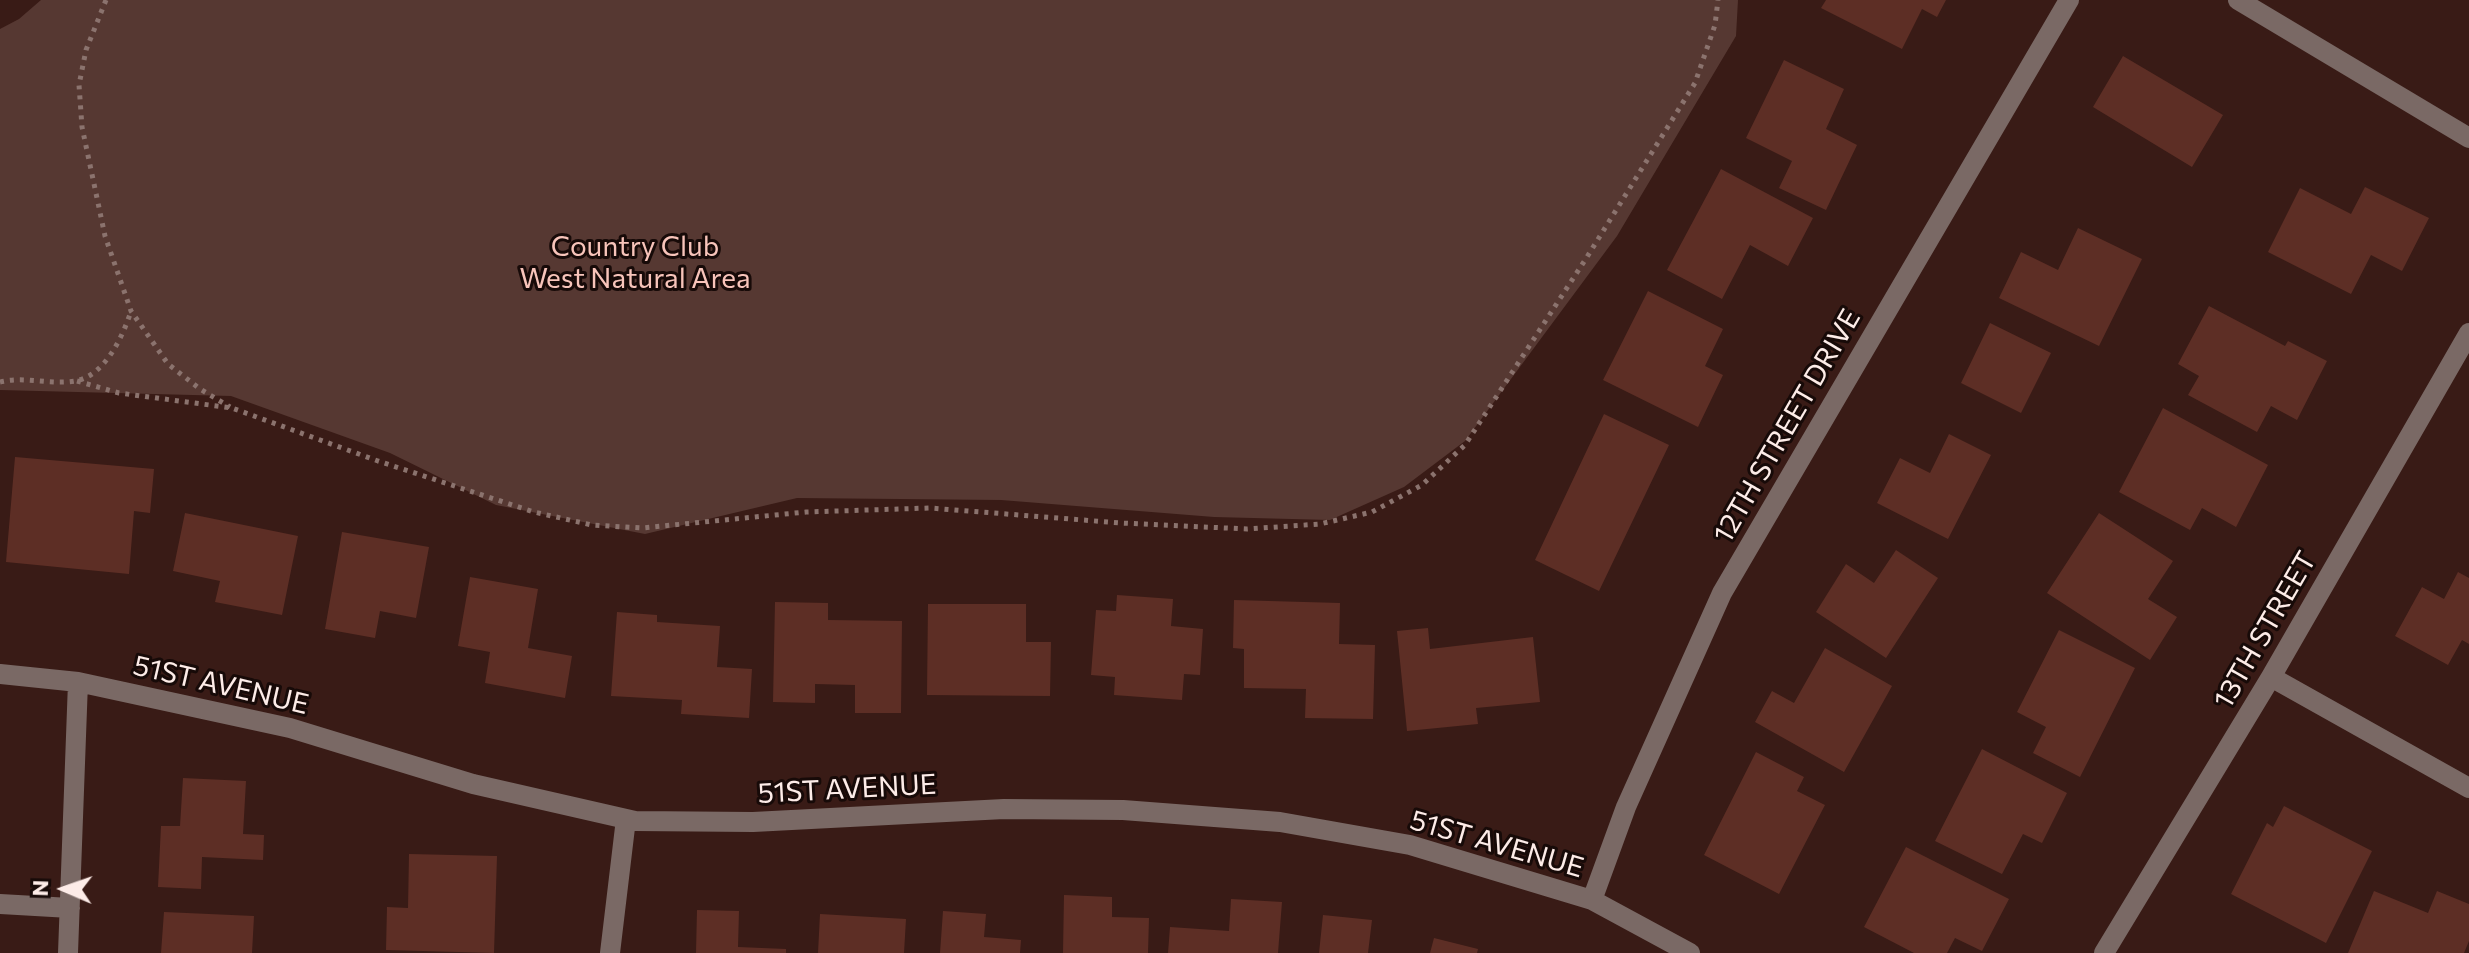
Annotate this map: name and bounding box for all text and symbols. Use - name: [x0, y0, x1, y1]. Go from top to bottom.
- park label: Country Club West Natural Area: [519, 230, 751, 296]
- street label: 12TH STREET DRIVE: [1706, 303, 1868, 549]
- street label: 13TH STREET: [2207, 546, 2323, 714]
- street label: 51ST AVENUE: [130, 649, 312, 721]
- street label: 51ST AVENUE: [757, 768, 937, 810]
- street label: 51ST AVENUE: [1406, 803, 1588, 885]
- north arrow: [24, 849, 104, 929]
- text: N: [26, 879, 53, 897]

